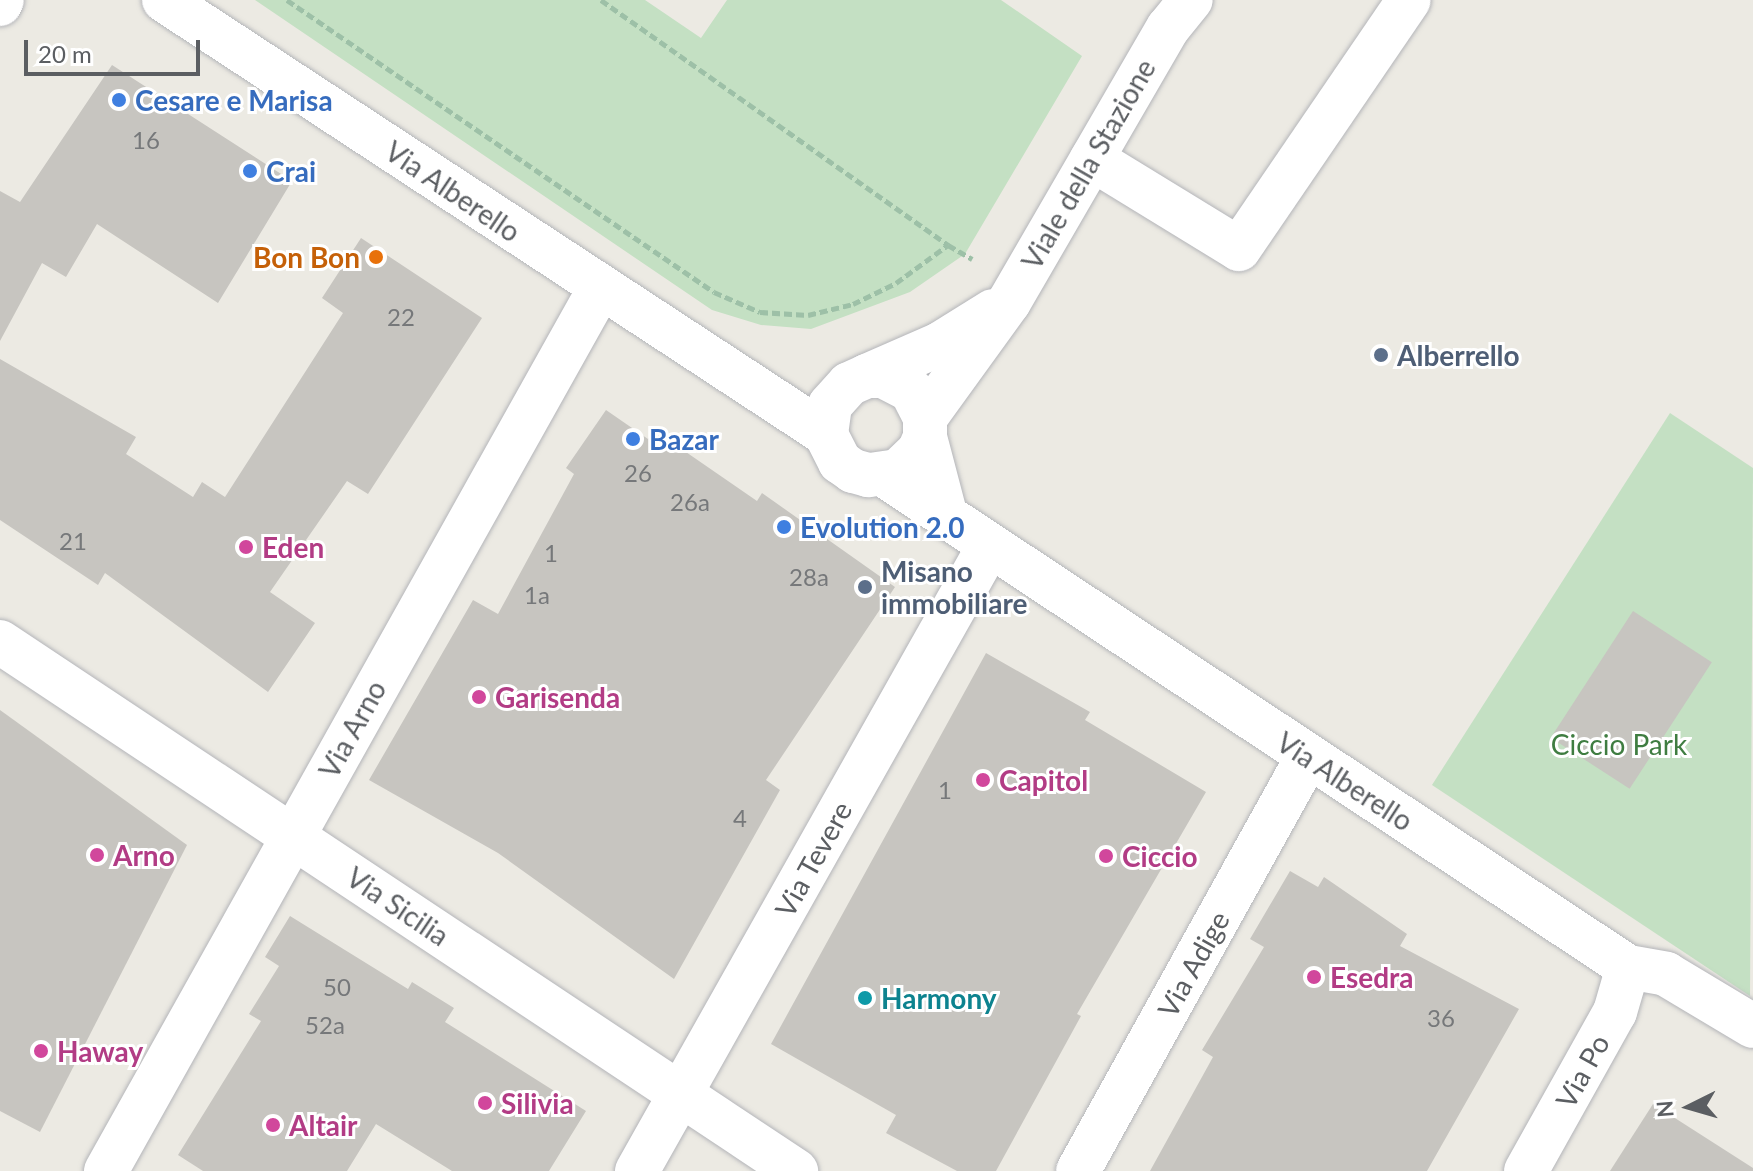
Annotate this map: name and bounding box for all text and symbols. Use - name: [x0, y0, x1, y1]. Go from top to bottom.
- scale bar: [28, 24, 204, 74]
- text: 20 m: [38, 39, 92, 68]
- street label: Viale della Stazione: [1014, 53, 1162, 275]
- place label: Cesare e Marisa: [135, 83, 333, 117]
- marker: Cesare e Marisa: [110, 91, 128, 109]
- house number: 16: [132, 126, 160, 154]
- street label: Via Alberello: [379, 133, 527, 249]
- place label: Crai: [266, 154, 316, 188]
- marker: Crai: [241, 162, 259, 180]
- place label: Bon Bon: [253, 240, 360, 274]
- marker: Bon Bon: [367, 248, 385, 266]
- house number: 22: [387, 303, 415, 331]
- place label: Alberrello: [1397, 338, 1520, 372]
- marker: Alberrello: [1372, 346, 1390, 364]
- place label: Bazar: [649, 422, 719, 456]
- marker: Bazar: [624, 430, 642, 448]
- house number: 26: [624, 459, 652, 487]
- house number: 26a: [670, 488, 710, 516]
- place label: Evolution 2.0: [800, 510, 965, 544]
- marker: Evolution 2.0: [775, 518, 793, 536]
- house number: 21: [59, 527, 87, 555]
- place label: Eden: [262, 530, 324, 564]
- marker: Eden: [237, 538, 255, 556]
- house number: 1: [544, 539, 558, 567]
- place label: Misano immobiliare: [881, 554, 1027, 620]
- house number: 28a: [789, 563, 829, 591]
- marker: Misano immobiliare: [856, 578, 874, 596]
- house number: 1a: [524, 581, 550, 609]
- street label: Via Arno: [311, 674, 393, 784]
- place label: Garisenda: [495, 680, 620, 714]
- marker: Garisenda: [470, 688, 488, 706]
- street label: Via Alberello: [1270, 724, 1420, 838]
- park label: Ciccio Park: [1551, 727, 1687, 761]
- place label: Capitol: [999, 763, 1088, 797]
- marker: Capitol: [974, 771, 992, 789]
- house number: 1: [938, 776, 952, 804]
- street label: Via Tevere: [767, 795, 859, 923]
- house number: 4: [733, 804, 747, 832]
- place label: Arno: [113, 838, 175, 872]
- place label: Ciccio: [1122, 839, 1198, 873]
- marker: Arno: [88, 846, 106, 864]
- marker: Ciccio: [1097, 847, 1115, 865]
- street label: Via Sicilia: [341, 860, 455, 952]
- street label: Via Adige: [1150, 905, 1236, 1023]
- place label: Esedra: [1330, 960, 1414, 994]
- marker: Esedra: [1305, 968, 1323, 986]
- house number: 50: [323, 973, 351, 1001]
- place label: Harmony: [881, 981, 997, 1015]
- marker: Harmony: [856, 989, 874, 1007]
- house number: 36: [1427, 1004, 1455, 1032]
- house number: 52a: [305, 1011, 345, 1039]
- street label: Via Po: [1548, 1028, 1616, 1114]
- place label: Haway: [57, 1034, 143, 1068]
- marker: Haway: [32, 1042, 50, 1060]
- north arrow: [1649, 1067, 1729, 1147]
- place label: Silivia: [501, 1086, 574, 1120]
- marker: Silivia: [476, 1094, 494, 1112]
- text: N: [1650, 1100, 1679, 1119]
- place label: Altair: [289, 1108, 358, 1142]
- marker: Altair: [264, 1116, 282, 1134]

